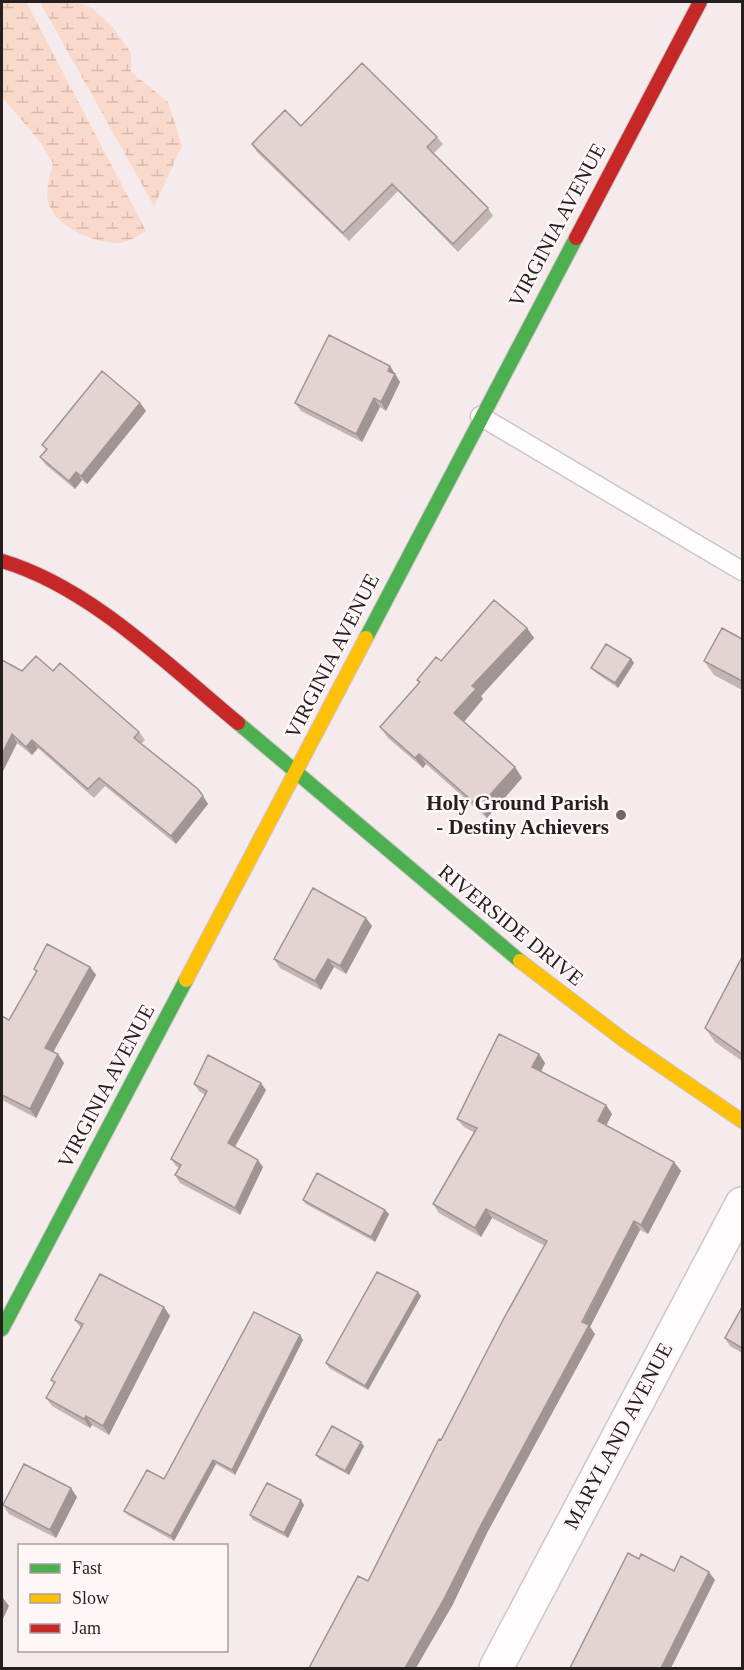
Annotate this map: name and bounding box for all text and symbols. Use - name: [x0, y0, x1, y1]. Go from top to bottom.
- street label: VIRGINIA AVENUE: [504, 139, 610, 311]
- street label: VIRGINIA AVENUE: [280, 569, 384, 743]
- place label: Holy Ground Parish - Destiny Achievers: [426, 791, 609, 839]
- marker: Holy Ground Parish - Destiny Achievers: [614, 808, 628, 822]
- street label: RIVERSIDE DRIVE: [434, 859, 588, 991]
- street label: VIRGINIA AVENUE: [53, 1000, 159, 1172]
- street label: MARYLAND AVENUE: [559, 1339, 677, 1533]
- legend: [18, 1544, 228, 1652]
- text: Fast: [72, 1558, 102, 1578]
- text: Slow: [72, 1588, 109, 1608]
- text: Jam: [72, 1618, 101, 1638]

